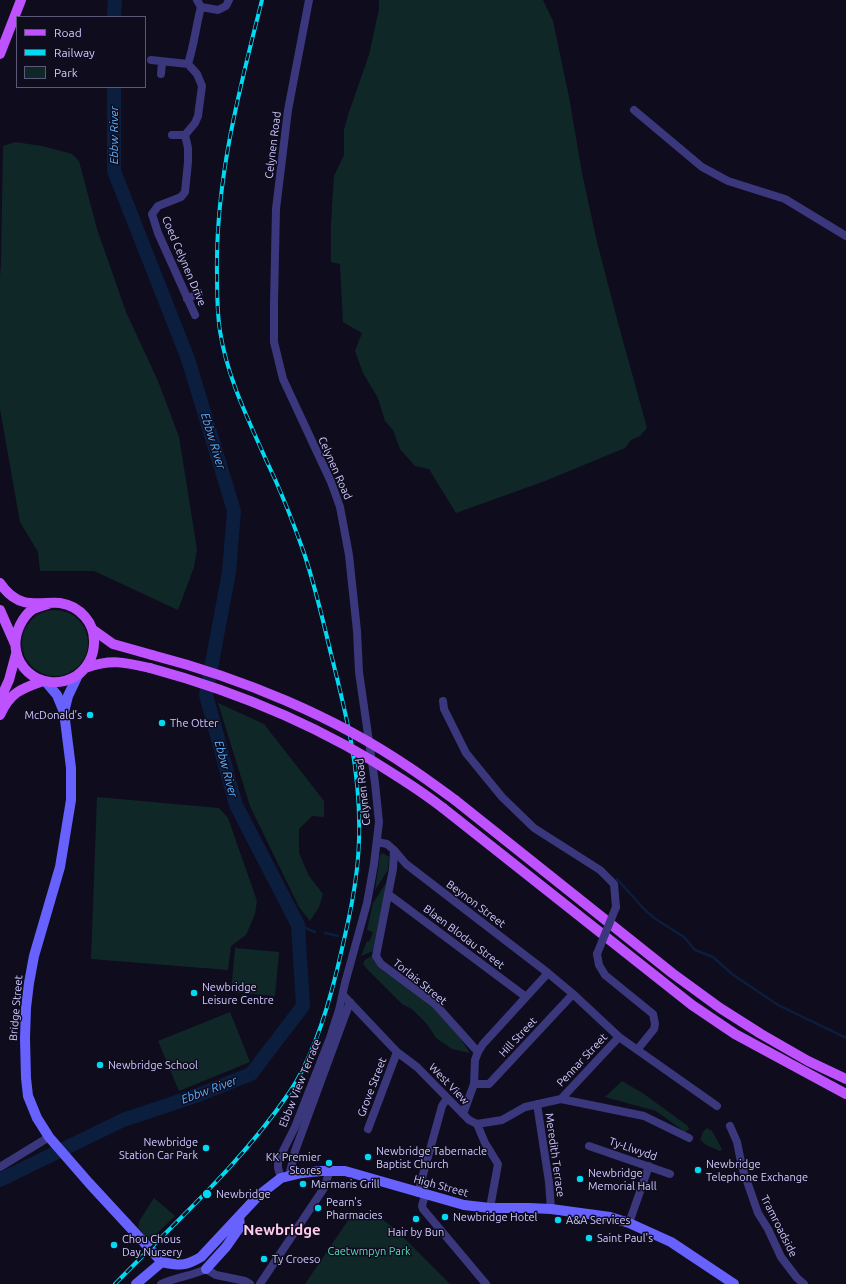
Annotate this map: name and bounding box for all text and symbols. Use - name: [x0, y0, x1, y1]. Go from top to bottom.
- legend: [16, 16, 146, 88]
- text: Road: [54, 26, 82, 39]
- text: Railway: [54, 46, 95, 59]
- text: Park: [54, 66, 78, 79]
- water label: Ebbw River: [107, 106, 121, 164]
- street label: Celynen Road: [262, 111, 284, 179]
- street label: Coed Celynen Drive: [159, 214, 209, 308]
- water label: Ebbw River: [198, 411, 228, 471]
- street label: Celynen Road: [315, 434, 355, 502]
- place label: McDonald's: [24, 708, 82, 722]
- marker: McDonald's: [85, 710, 95, 720]
- place label: The Otter: [170, 716, 218, 730]
- marker: The Otter: [157, 718, 167, 728]
- water label: Ebbw River: [211, 739, 241, 799]
- street label: Celynen Road: [353, 758, 373, 826]
- street label: Beynon Street: [444, 877, 508, 931]
- street label: Blaen Blodau Street: [421, 902, 507, 972]
- street label: Torlais Street: [390, 956, 450, 1008]
- street label: Bridge Street: [7, 975, 25, 1041]
- place label: Newbridge Leisure Centre: [202, 980, 274, 1006]
- marker: Newbridge Leisure Centre: [189, 988, 199, 998]
- street label: Hill Street: [496, 1014, 540, 1060]
- street label: Pennar Street: [554, 1031, 610, 1089]
- street label: Ebbw View Terrace: [276, 1037, 324, 1129]
- street label: Grove Street: [355, 1055, 389, 1119]
- place label: Newbridge School: [108, 1058, 198, 1072]
- marker: Newbridge School: [95, 1060, 105, 1070]
- street label: West View: [426, 1061, 472, 1107]
- water label: Ebbw River: [179, 1073, 239, 1107]
- street label: Meredith Terrace: [543, 1112, 567, 1198]
- place label: Newbridge Station Car Park: [119, 1135, 198, 1161]
- street label: Ty-Llwydd: [607, 1135, 659, 1163]
- marker: Newbridge Station Car Park: [201, 1143, 211, 1153]
- place label: Newbridge Tabernacle Baptist Church: [376, 1144, 487, 1170]
- place label: KK Premier Stores: [266, 1150, 321, 1176]
- marker: Newbridge Tabernacle Baptist Church: [363, 1152, 373, 1162]
- place label: Newbridge Telephone Exchange: [706, 1157, 808, 1183]
- marker: KK Premier Stores: [324, 1158, 334, 1168]
- marker: Newbridge Telephone Exchange: [693, 1165, 703, 1175]
- place label: Newbridge Memorial Hall: [588, 1166, 657, 1192]
- street label: High Street: [412, 1172, 470, 1200]
- marker: Newbridge Memorial Hall: [575, 1174, 585, 1184]
- place label: Marmaris Grill: [311, 1177, 380, 1191]
- marker: Marmaris Grill: [298, 1179, 308, 1189]
- place label: Newbridge: [216, 1187, 271, 1201]
- marker: Newbridge: [201, 1188, 213, 1200]
- street label: Tramroadside: [758, 1193, 800, 1259]
- place label: Pearn's Pharmacies: [326, 1195, 382, 1221]
- marker: Pearn's Pharmacies: [313, 1203, 323, 1213]
- place label: Newbridge Hotel: [453, 1210, 537, 1224]
- marker: Newbridge Hotel: [440, 1212, 450, 1222]
- place label: A&A Services: [566, 1213, 630, 1227]
- marker: Hair by Bun: [411, 1214, 421, 1224]
- marker: A&A Services: [553, 1215, 563, 1225]
- district label: Newbridge: [243, 1221, 321, 1239]
- place label: Hair by Bun: [388, 1225, 444, 1239]
- place label: Saint Paul's: [597, 1231, 653, 1245]
- place label: Chou Chous Day Nursery: [122, 1232, 182, 1258]
- marker: Saint Paul's: [584, 1233, 594, 1243]
- marker: Chou Chous Day Nursery: [109, 1240, 119, 1250]
- park label: Caetwmpyn Park: [327, 1244, 411, 1258]
- place label: Ty Croeso: [272, 1252, 320, 1266]
- marker: Ty Croeso: [259, 1254, 269, 1264]

